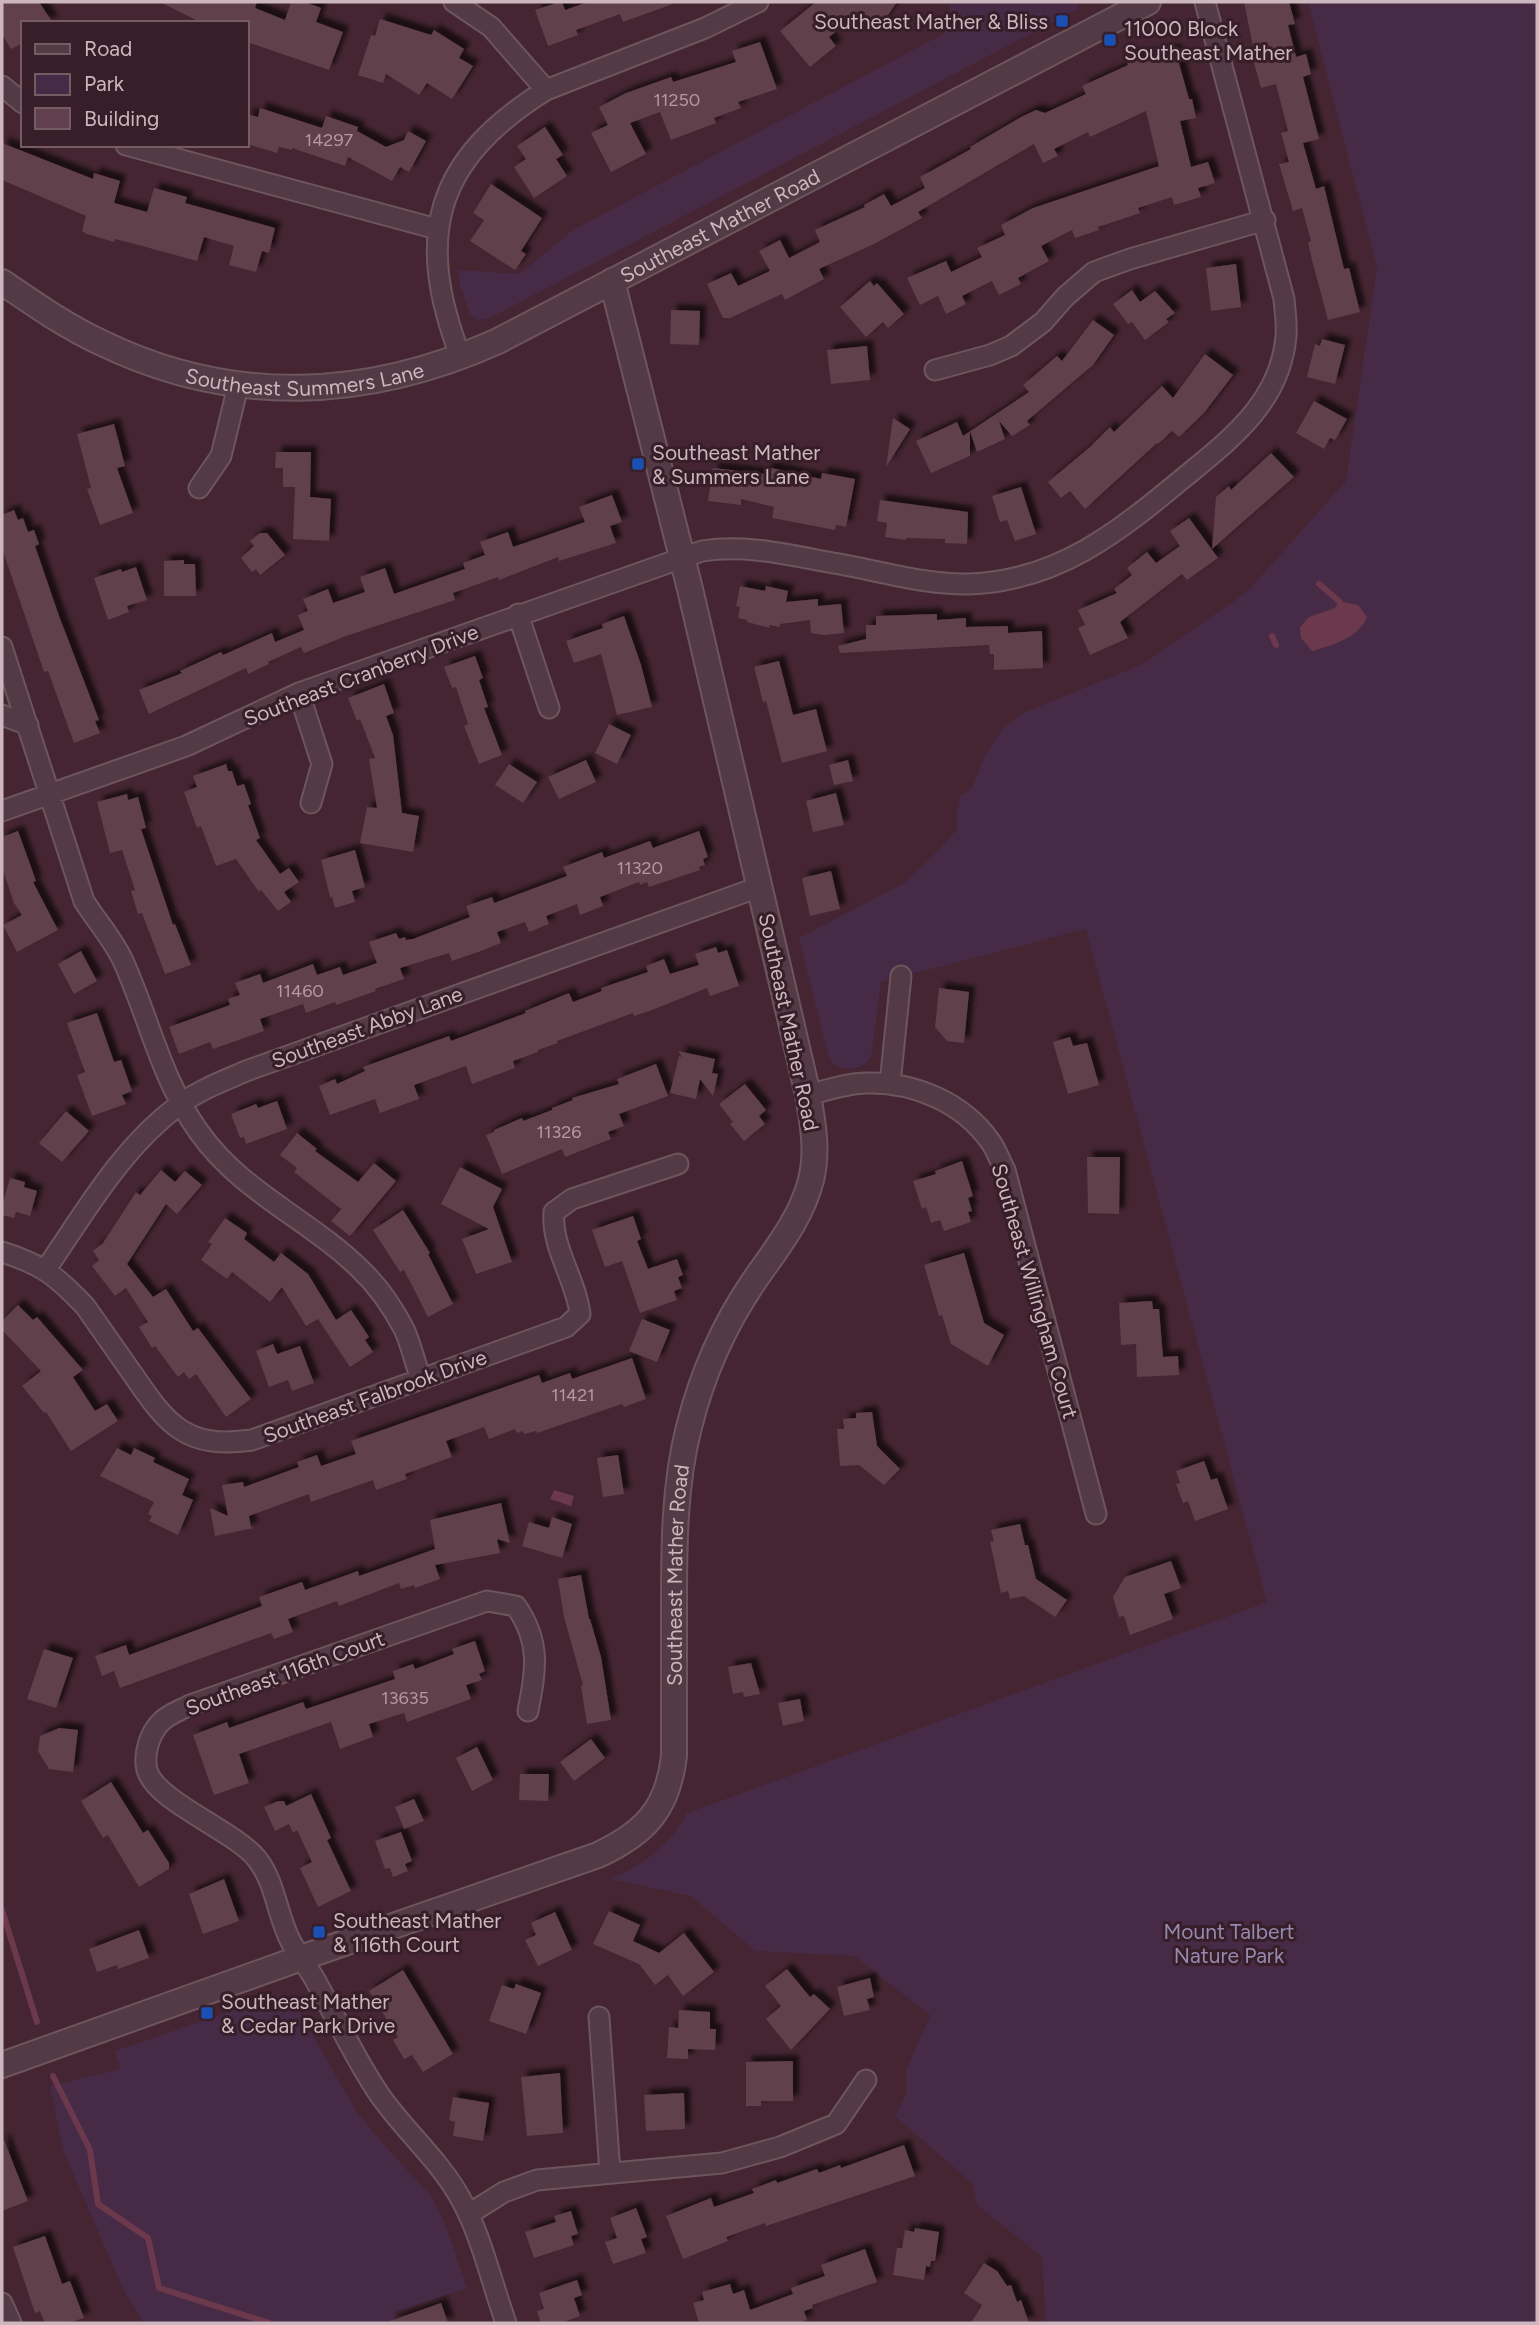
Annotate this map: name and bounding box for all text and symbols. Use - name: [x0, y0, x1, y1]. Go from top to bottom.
- place label: Southeast Mather & Bliss: [814, 9, 1048, 34]
- marker: Southeast Mather & Bliss: [1054, 13, 1070, 29]
- place label: 11000 Block Southeast Mather: [1124, 16, 1292, 65]
- legend: [21, 21, 248, 147]
- marker: 11000 Block Southeast Mather: [1102, 32, 1118, 48]
- text: Road: [84, 36, 132, 61]
- text: Park: [84, 71, 125, 96]
- house number: 11250: [654, 89, 700, 111]
- text: Building: [84, 106, 159, 131]
- house number: 14297: [305, 129, 354, 151]
- street label: Southeast Mather Road: [616, 163, 824, 288]
- street label: Southeast Summers Lane: [183, 357, 427, 400]
- place label: Southeast Mather & Summers Lane: [652, 440, 820, 489]
- marker: Southeast Mather & Summers Lane: [630, 456, 646, 472]
- street label: Southeast Cranberry Drive: [240, 619, 482, 731]
- house number: 11320: [617, 857, 663, 879]
- street label: Southeast Mather Road: [754, 911, 824, 1133]
- house number: 11460: [276, 980, 324, 1002]
- street label: Southeast Abby Lane: [268, 981, 466, 1073]
- house number: 11326: [537, 1121, 581, 1143]
- street label: Southeast Willingham Court: [987, 1161, 1083, 1422]
- street label: Southeast Falbrook Drive: [260, 1344, 490, 1448]
- house number: 11421: [551, 1384, 595, 1406]
- street label: Southeast Mather Road: [661, 1463, 694, 1686]
- street label: Southeast 116th Court: [182, 1625, 388, 1721]
- house number: 13635: [381, 1687, 429, 1709]
- place label: Southeast Mather & 116th Court: [333, 1908, 501, 1957]
- park label: Mount Talbert Nature Park: [1164, 1919, 1295, 1968]
- marker: Southeast Mather & 116th Court: [311, 1924, 327, 1940]
- place label: Southeast Mather & Cedar Park Drive: [221, 1989, 395, 2038]
- marker: Southeast Mather & Cedar Park Drive: [199, 2005, 215, 2021]

